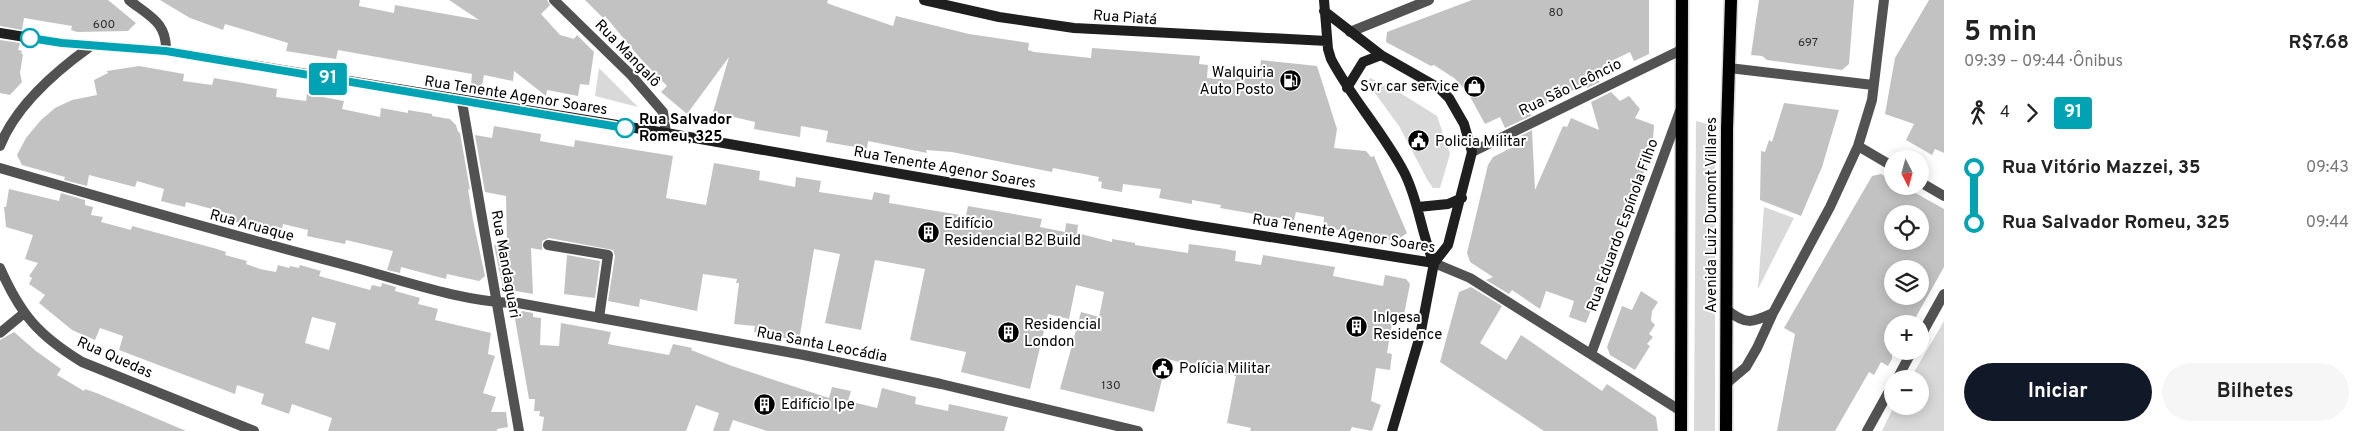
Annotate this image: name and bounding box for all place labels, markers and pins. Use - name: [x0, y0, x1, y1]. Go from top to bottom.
- unlabelled marker: [20, 28, 40, 48]
- place label: Walquiria Auto Posto: [1200, 64, 1274, 100]
- fuel station icon: Walquiria Auto Posto: [1278, 69, 1302, 93]
- shop icon: Svr car service: [1463, 74, 1487, 98]
- place label: Svr car service: [1360, 78, 1459, 97]
- place label: Rua Salvador Romeu, 325: [639, 111, 732, 147]
- marker: Rua Salvador Romeu, 325: [615, 118, 635, 138]
- public building icon: Policia Militar: [1407, 129, 1431, 153]
- place label: Policia Militar: [1435, 133, 1527, 152]
- place label: Edifício Residencial B2 Build: [944, 215, 1081, 251]
- building icon: Edifício Residencial B2 Build: [916, 220, 940, 244]
- place label: Inlgesa Residence: [1373, 309, 1442, 345]
- building icon: Inlgesa Residence: [1345, 314, 1369, 338]
- place label: Residencial London: [1024, 316, 1101, 352]
- building icon: Residencial London: [996, 321, 1020, 345]
- public building icon: Polícia Militar: [1151, 356, 1175, 380]
- place label: Polícia Militar: [1179, 360, 1271, 379]
- building icon: Edifício Ipe: [753, 392, 777, 416]
- place label: Edifício Ipe: [781, 396, 855, 415]

